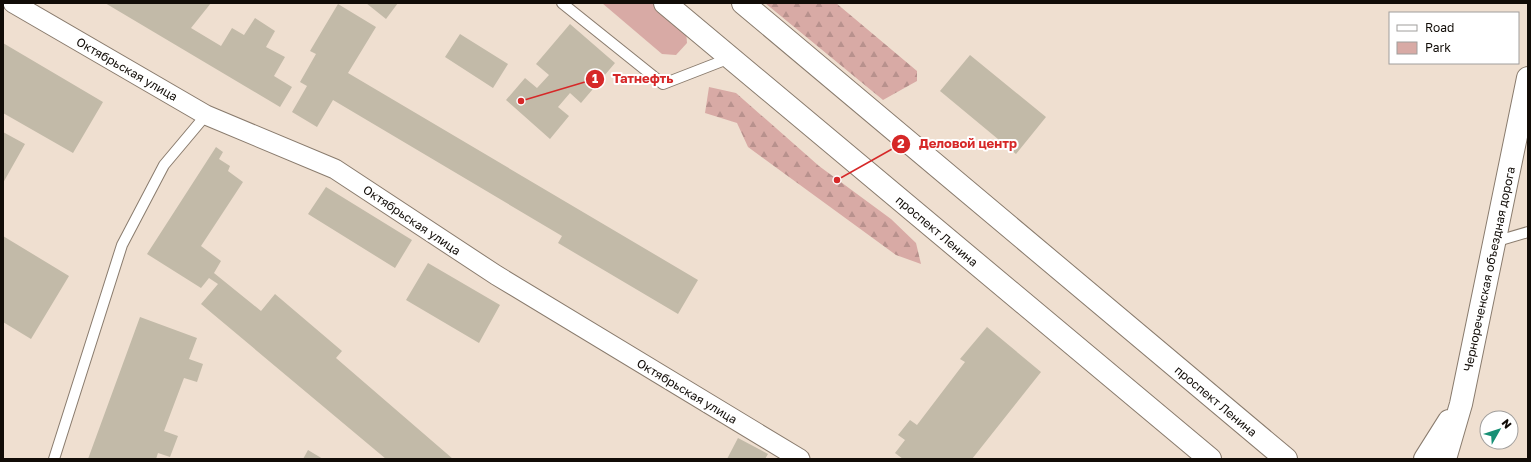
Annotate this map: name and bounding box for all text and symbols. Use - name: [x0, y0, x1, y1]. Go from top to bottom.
- legend: [1389, 12, 1519, 64]
- text: Road: [1425, 20, 1454, 35]
- street label: Октябрьская улица: [74, 34, 180, 104]
- text: Park: [1425, 40, 1451, 55]
- callout: Татнефть: [585, 66, 682, 91]
- text: Татнефть: [613, 70, 673, 86]
- text: 1: [592, 71, 598, 86]
- callout: Деловой центр: [891, 131, 1025, 156]
- text: Деловой центр: [919, 135, 1017, 151]
- text: 2: [897, 136, 905, 151]
- street label: Чернореченская объездная дорога: [1460, 165, 1518, 373]
- street label: Октябрьская улица: [360, 182, 464, 258]
- street label: проспект Ленина: [893, 192, 981, 270]
- street label: Октябрьская улица: [634, 355, 740, 427]
- street label: проспект Ленина: [1172, 362, 1260, 440]
- north arrow: [1479, 410, 1519, 450]
- text: N: [1499, 416, 1515, 431]

